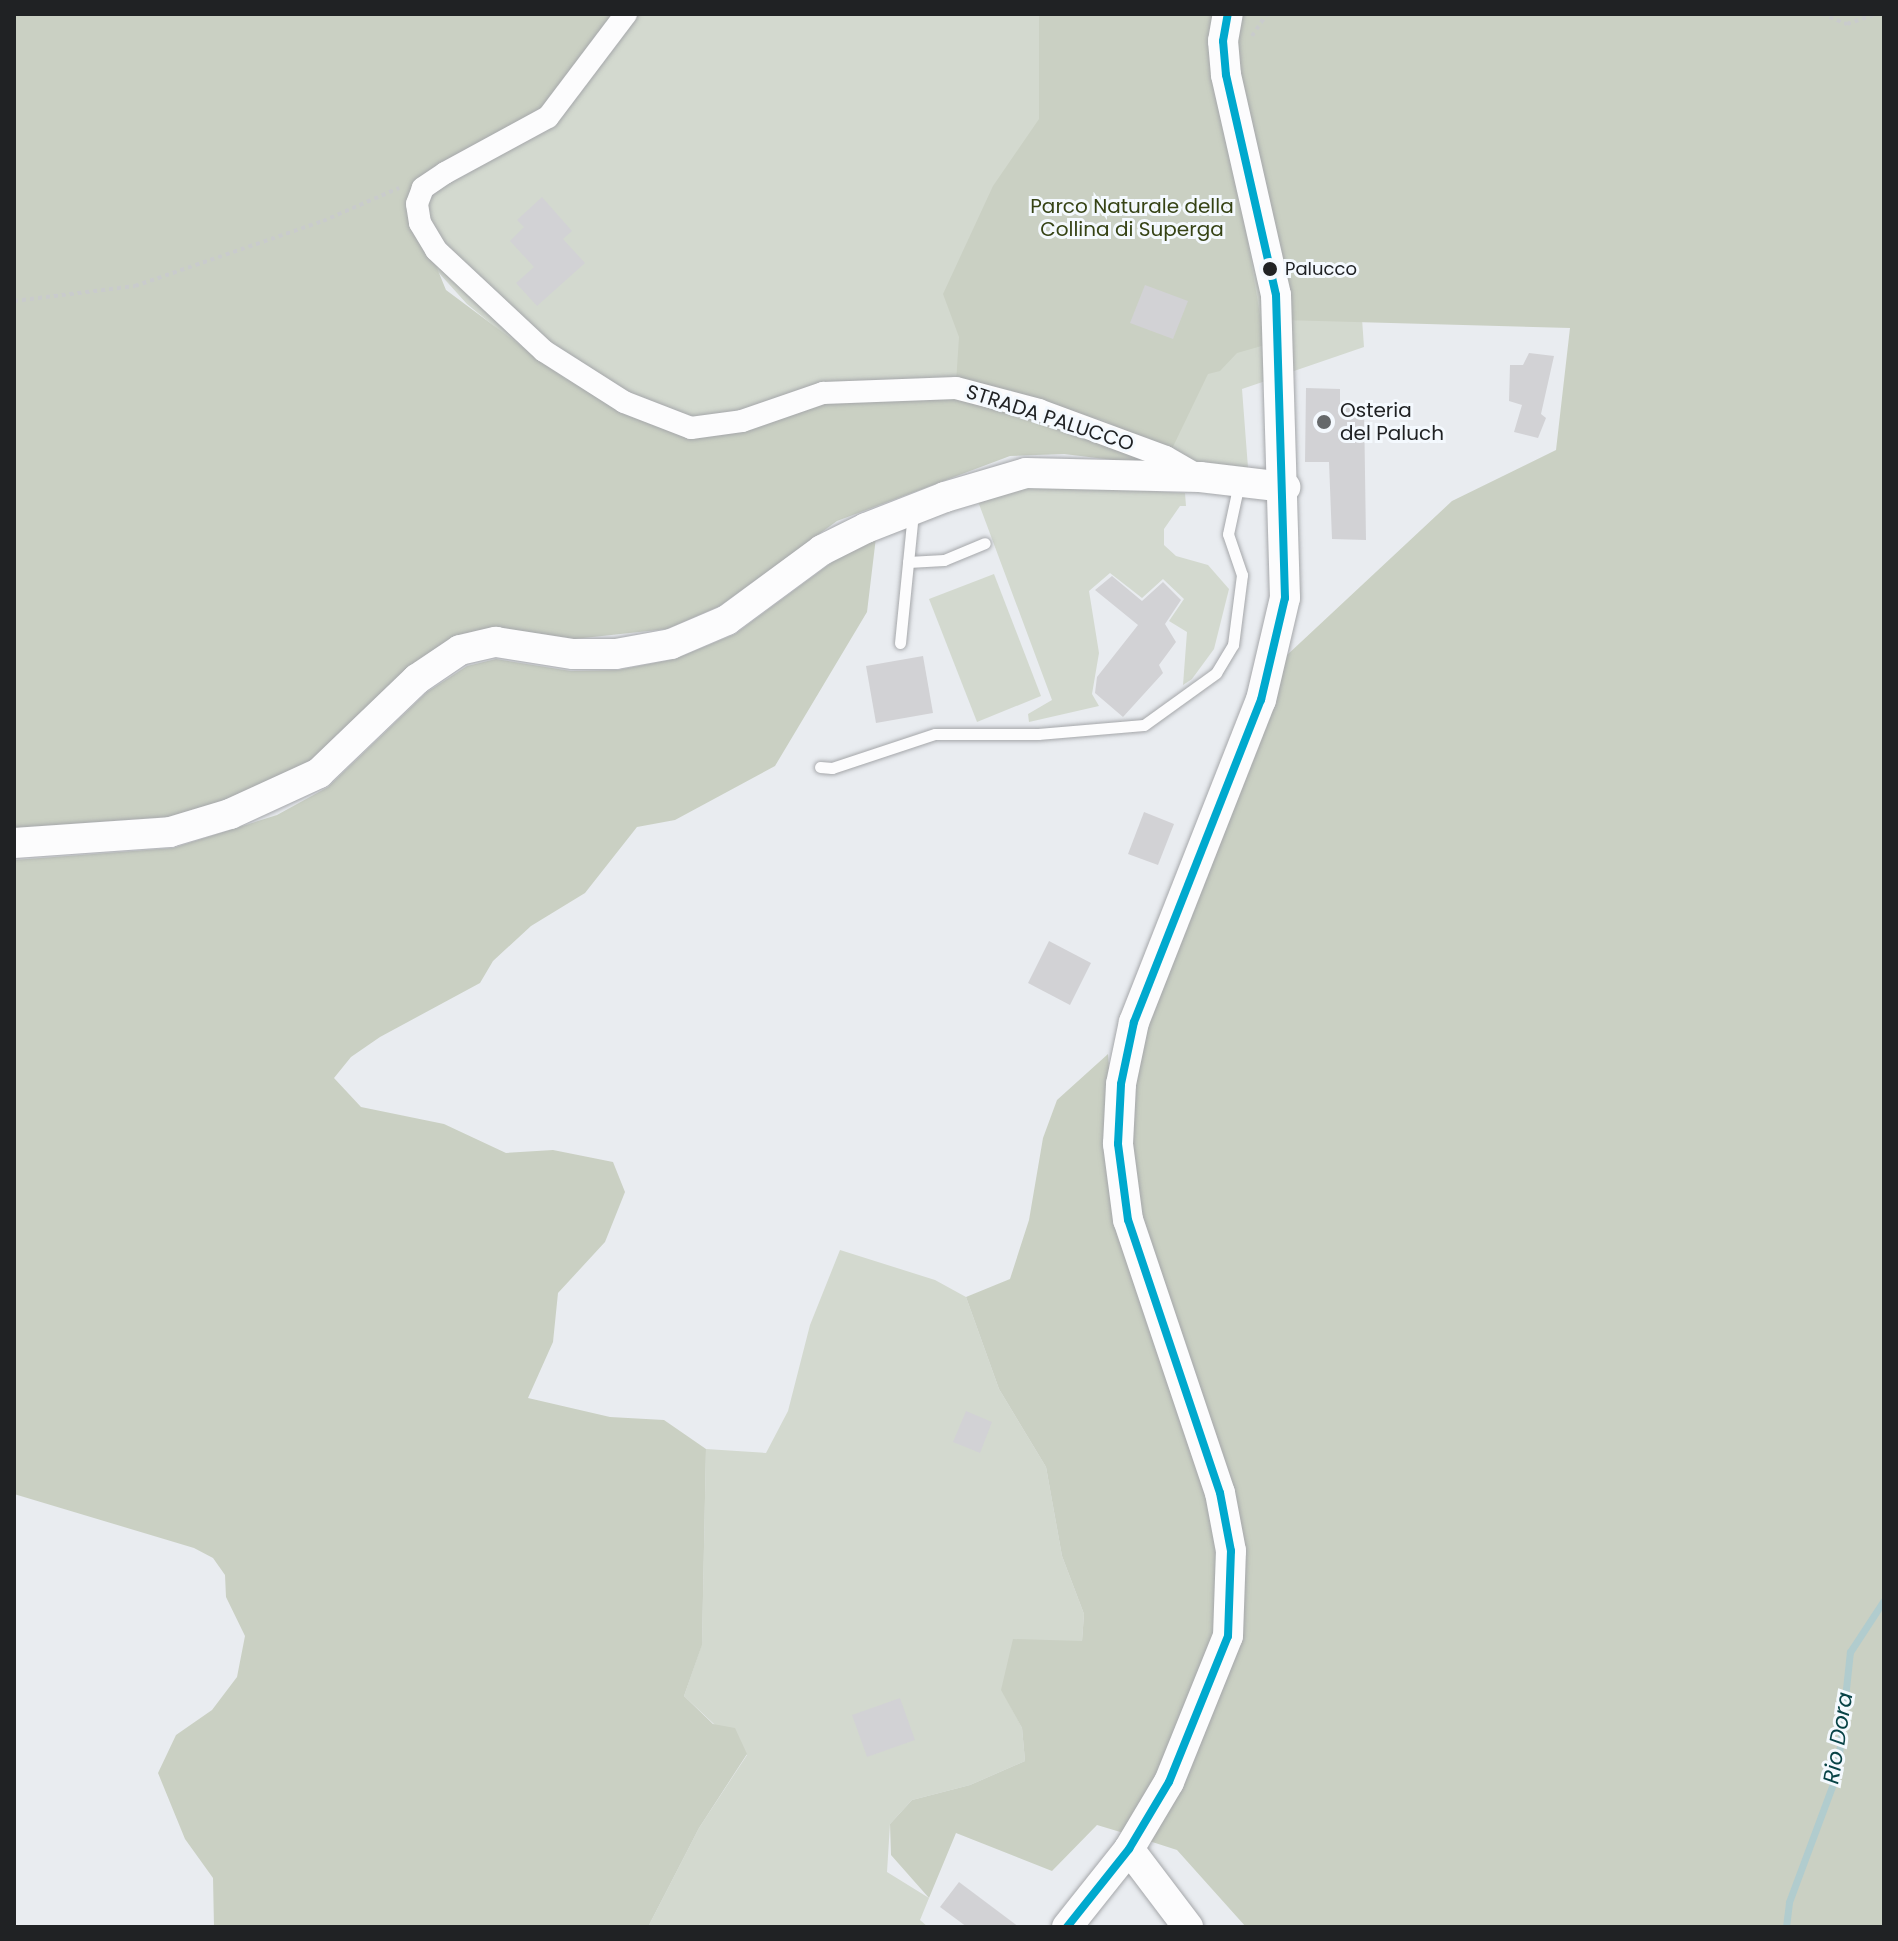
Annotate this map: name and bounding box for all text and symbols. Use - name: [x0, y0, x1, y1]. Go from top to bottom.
- park label: Parco Naturale della Collina di Superga: [1030, 194, 1234, 241]
- place label: Palucco: [1285, 258, 1357, 280]
- marker: Palucco: [1262, 261, 1278, 277]
- street label: STRADA PALUCCO: [963, 380, 1137, 456]
- place label: Osteria del Paluch: [1340, 398, 1444, 445]
- marker: Osteria del Paluch: [1315, 413, 1333, 431]
- water label: Rio Dora: [1818, 1690, 1858, 1786]

